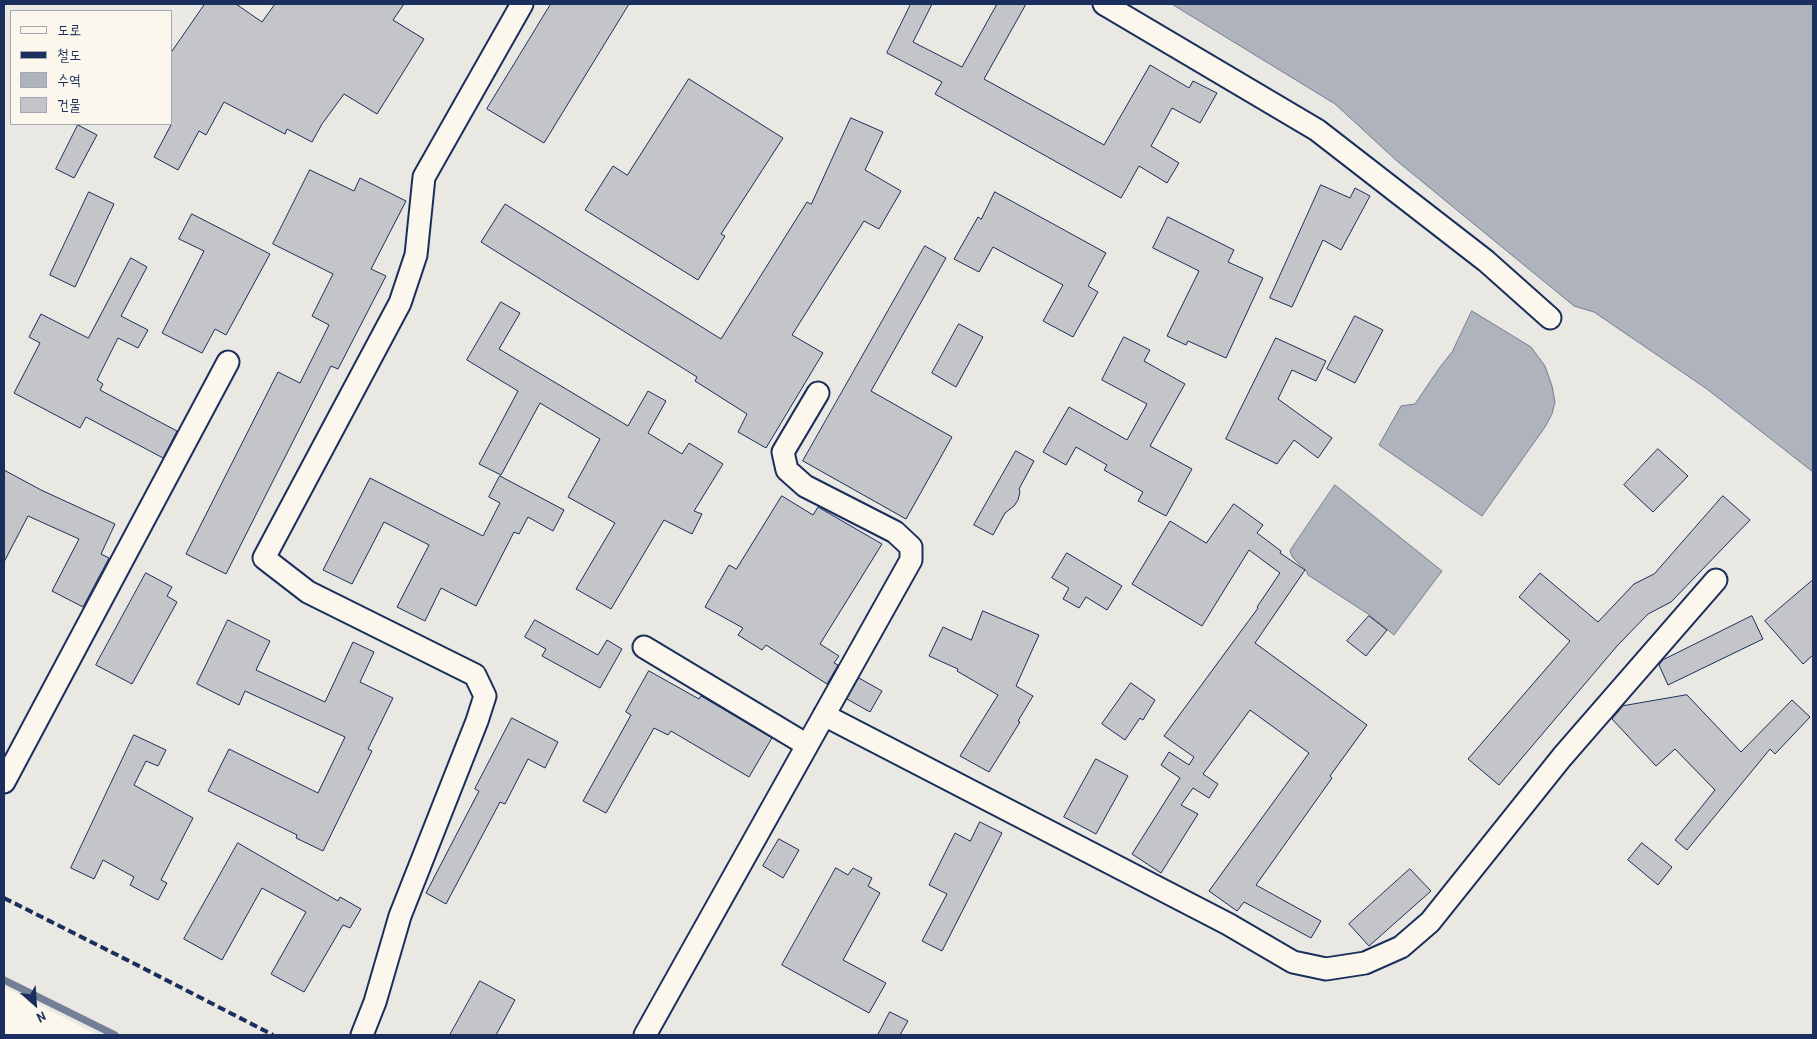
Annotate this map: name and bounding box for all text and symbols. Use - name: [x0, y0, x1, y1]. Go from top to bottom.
- legend: [10, 10, 172, 125]
- text: 도로: [57, 19, 81, 40]
- text: 철도: [57, 44, 81, 65]
- text: 수역: [57, 69, 81, 90]
- text: 건물: [57, 94, 81, 115]
- north arrow: [10, 979, 60, 1029]
- text: N: [34, 1008, 49, 1028]

